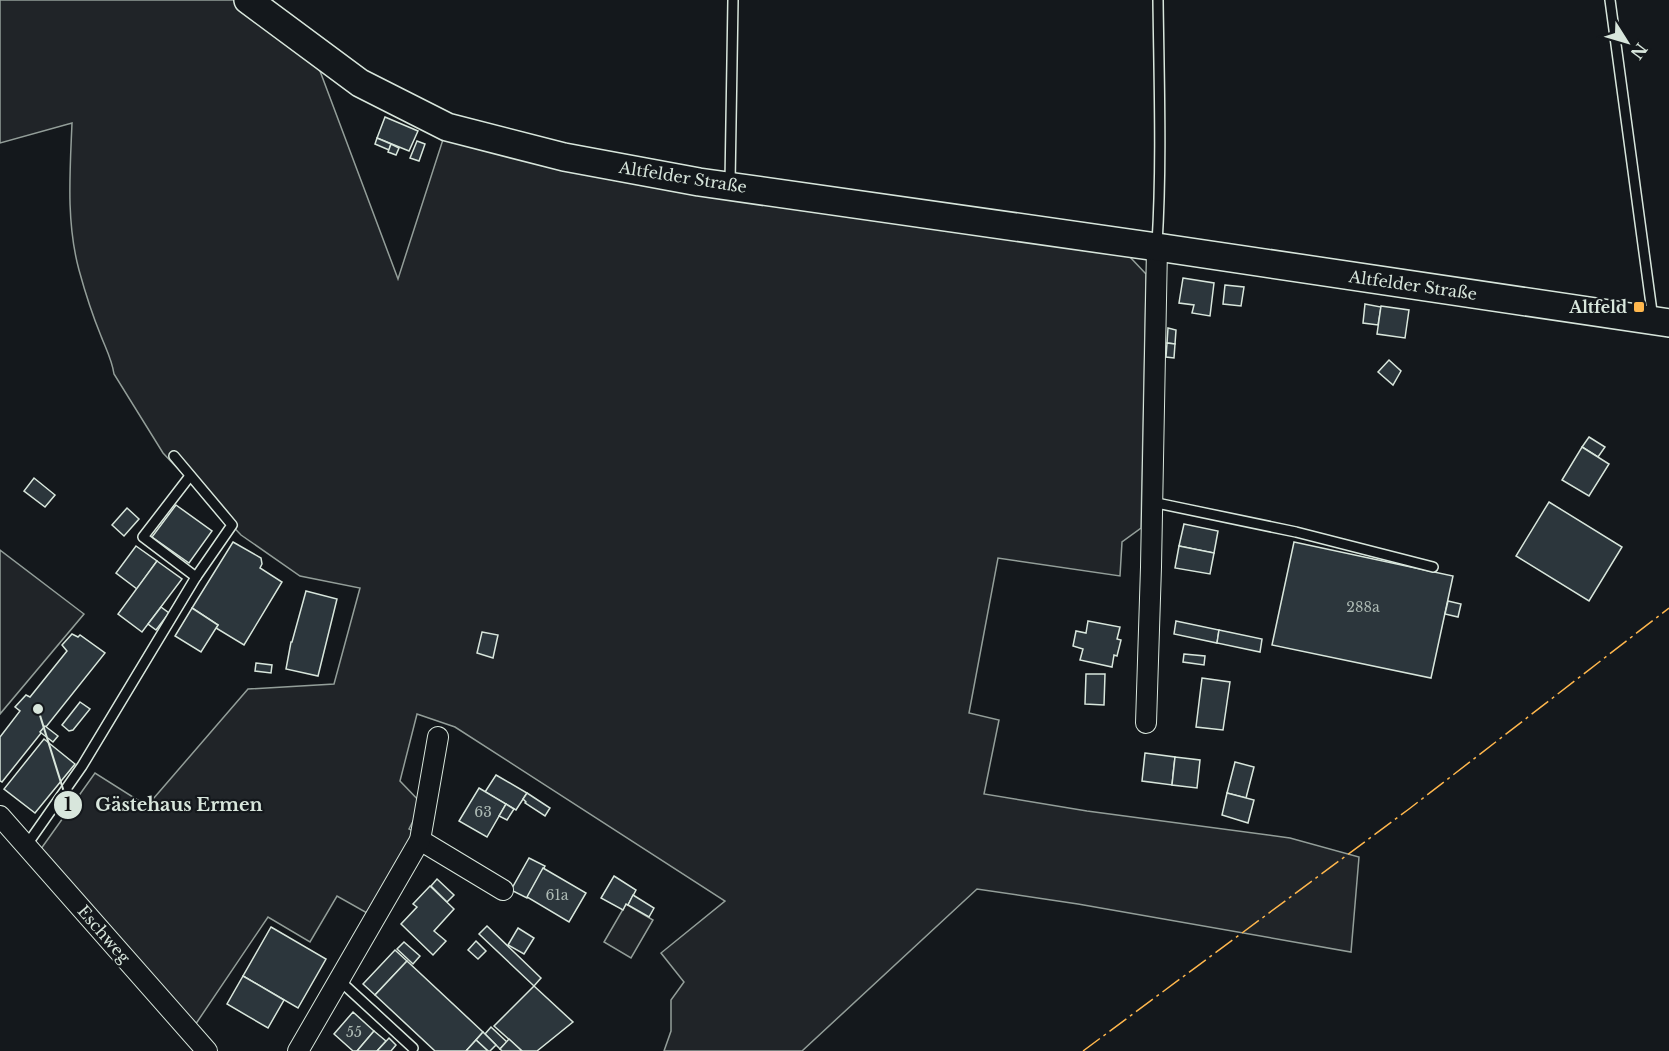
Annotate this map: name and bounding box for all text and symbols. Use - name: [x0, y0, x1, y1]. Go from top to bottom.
- north arrow: [1597, 12, 1657, 72]
- text: N: [1626, 39, 1651, 63]
- street label: Altfelder Straße: [617, 157, 748, 197]
- street label: Altfelder Straße: [1347, 266, 1478, 304]
- place label: Altfeld: [1568, 297, 1627, 317]
- marker: Altfeld: [1632, 300, 1646, 314]
- house number: 288a: [1346, 598, 1380, 616]
- callout: Gästehaus Ermen: [53, 787, 274, 823]
- text: 1: [64, 794, 72, 816]
- text: Gästehaus Ermen: [95, 794, 263, 816]
- house number: 63: [474, 803, 492, 821]
- house number: 61a: [545, 886, 569, 904]
- street label: Eschweg: [73, 901, 135, 967]
- house number: 55: [346, 1023, 362, 1041]

